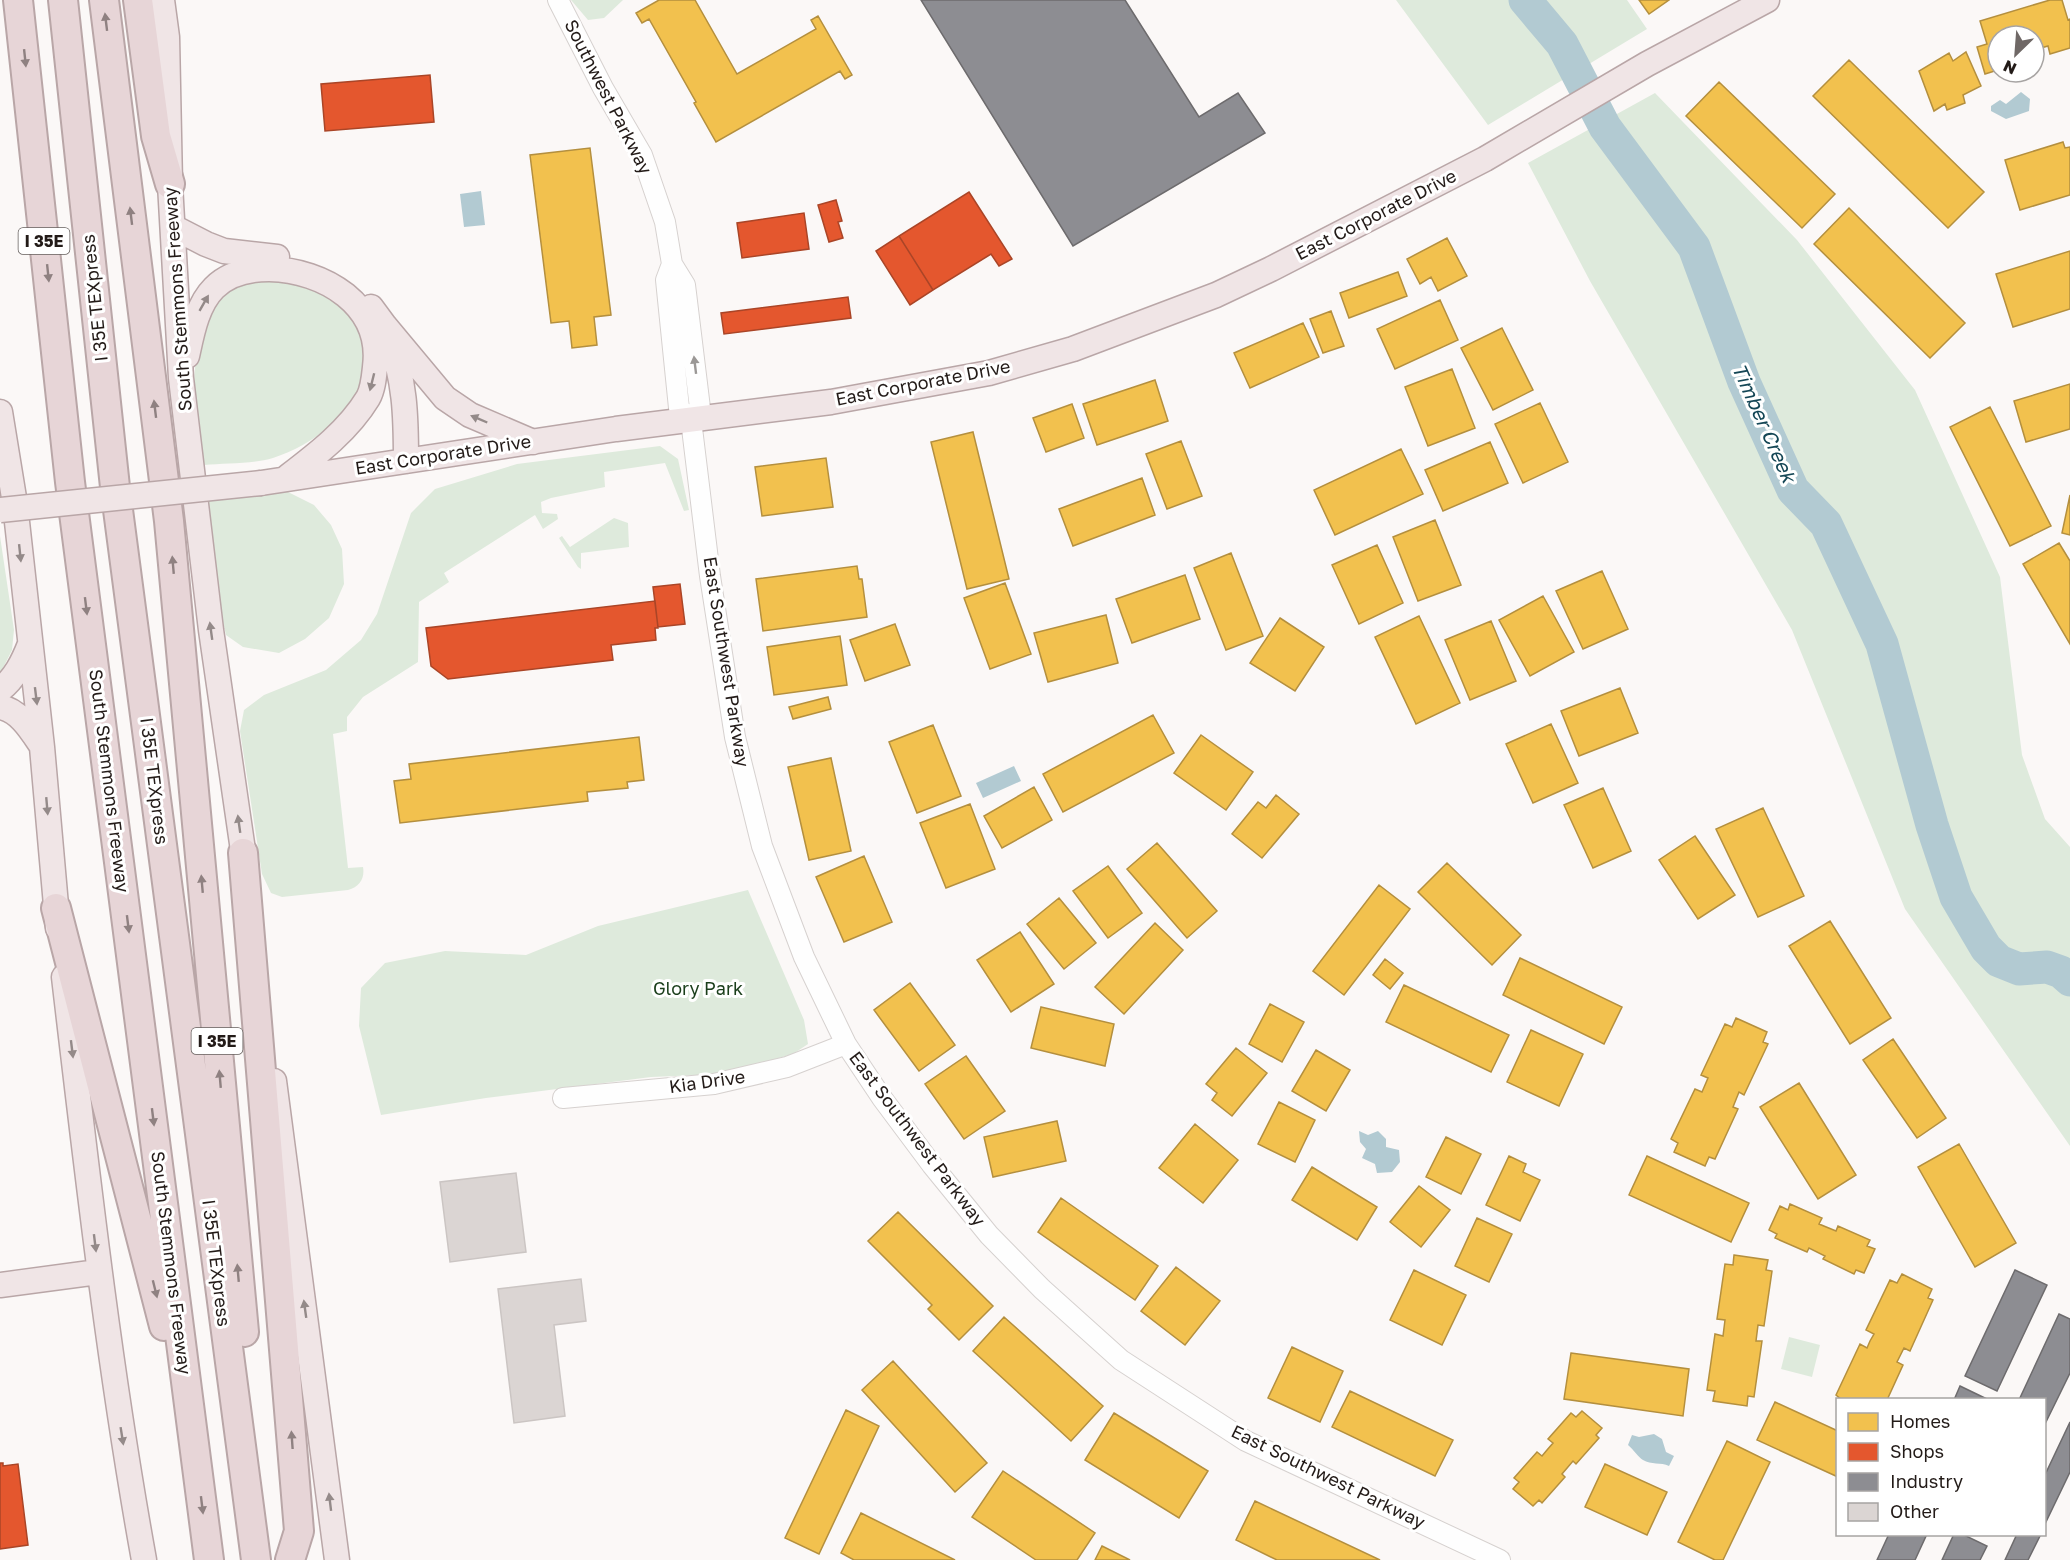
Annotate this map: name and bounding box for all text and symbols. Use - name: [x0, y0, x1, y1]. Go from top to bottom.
- one-way arrow: [102, 12, 111, 31]
- street label: Southwest Parkway: [560, 16, 657, 178]
- north arrow: [1986, 24, 2046, 84]
- one-way arrow: [20, 49, 29, 68]
- text: N: [2000, 56, 2019, 79]
- street label: East Corporate Drive: [1291, 164, 1460, 264]
- street label: South Stemmons Freeway: [158, 186, 196, 412]
- one-way arrow: [126, 206, 135, 225]
- road number: I 35E: [18, 228, 70, 254]
- street label: I 35E TEXpress: [76, 233, 112, 363]
- one-way arrow: [43, 263, 53, 282]
- one-way arrow: [199, 294, 209, 311]
- street label: East Corporate Drive: [833, 354, 1012, 410]
- one-way arrow: [690, 355, 700, 374]
- water label: Timber Creek: [1728, 359, 1803, 488]
- one-way arrow: [367, 373, 377, 392]
- one-way arrow: [150, 399, 159, 418]
- one-way arrow: [470, 414, 488, 424]
- street label: East Corporate Drive: [353, 429, 532, 479]
- one-way arrow: [15, 544, 25, 563]
- one-way arrow: [168, 555, 178, 574]
- street label: East Southwest Parkway: [699, 555, 755, 769]
- one-way arrow: [82, 596, 91, 615]
- one-way arrow: [207, 621, 216, 640]
- street label: South Stemmons Freeway: [85, 668, 135, 894]
- one-way arrow: [32, 686, 41, 705]
- street label: I 35E TEXpress: [136, 716, 174, 846]
- one-way arrow: [42, 796, 52, 815]
- one-way arrow: [235, 814, 244, 833]
- one-way arrow: [197, 875, 207, 894]
- one-way arrow: [123, 915, 132, 934]
- park label: Glory Park: [653, 977, 743, 999]
- road number: I 35E: [192, 1028, 242, 1054]
- one-way arrow: [67, 1040, 77, 1059]
- street label: East Southwest Parkway: [845, 1047, 991, 1230]
- street label: Kia Drive: [667, 1065, 746, 1097]
- one-way arrow: [215, 1069, 225, 1088]
- one-way arrow: [148, 1108, 157, 1127]
- street label: South Stemmons Freeway: [147, 1150, 197, 1376]
- street label: I 35E TEXpress: [198, 1198, 236, 1328]
- one-way arrow: [90, 1233, 100, 1252]
- one-way arrow: [233, 1263, 243, 1282]
- one-way arrow: [150, 1280, 160, 1299]
- one-way arrow: [301, 1299, 310, 1318]
- legend: [1836, 1398, 2046, 1536]
- text: Homes: [1890, 1410, 1950, 1432]
- street label: East Southwest Parkway: [1228, 1420, 1429, 1533]
- one-way arrow: [117, 1427, 126, 1446]
- one-way arrow: [288, 1431, 297, 1450]
- text: Shops: [1890, 1440, 1944, 1462]
- text: Industry: [1890, 1470, 1963, 1492]
- one-way arrow: [325, 1492, 335, 1511]
- one-way arrow: [197, 1496, 207, 1515]
- text: Other: [1890, 1500, 1939, 1522]

